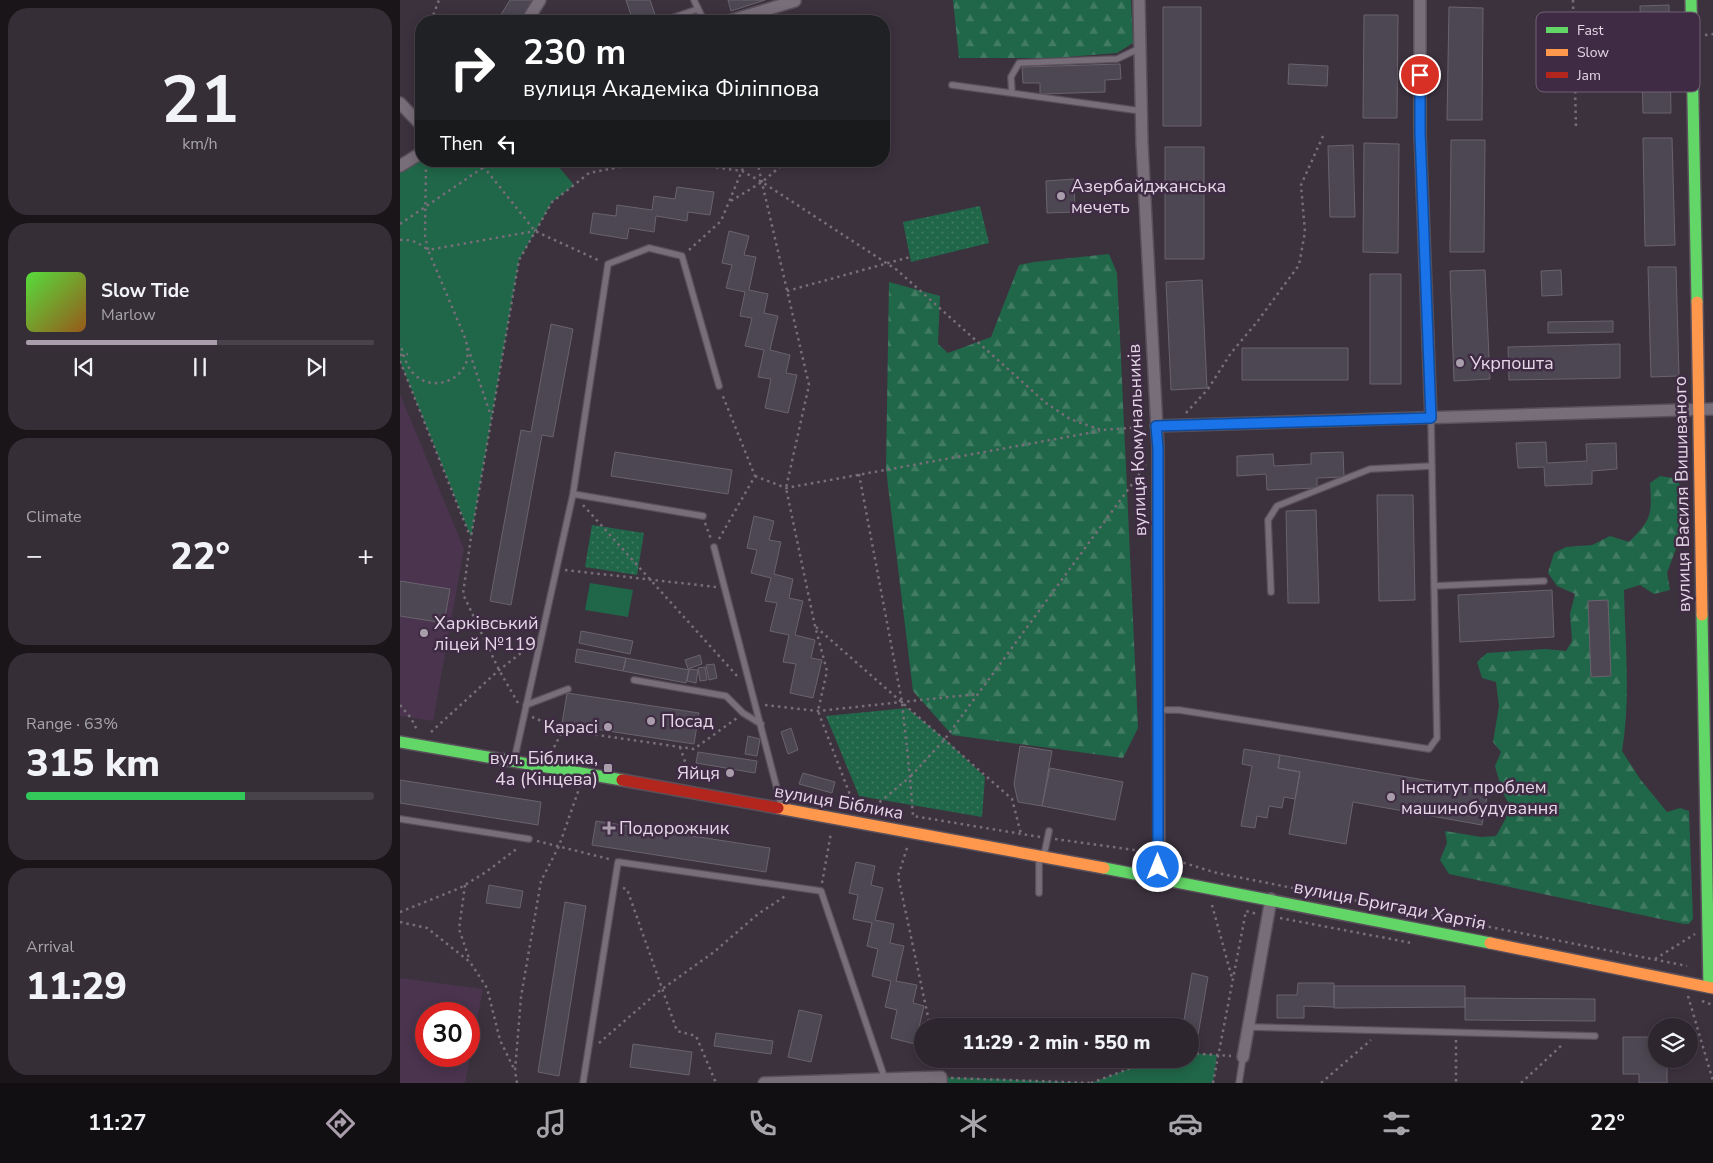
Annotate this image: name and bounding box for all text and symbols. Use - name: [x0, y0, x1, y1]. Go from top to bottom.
- legend: [1536, 12, 1700, 92]
- text: Fast: [1577, 21, 1603, 40]
- text: 230 m: [523, 29, 626, 76]
- icon: right: [440, 35, 505, 100]
- text: Slow: [1577, 43, 1609, 62]
- pin: [1399, 54, 1441, 96]
- text: 21: [161, 56, 239, 145]
- icon: arrive: [1406, 61, 1434, 89]
- text: Jam: [1576, 66, 1601, 85]
- text: вулиця Академіка Філіппова: [523, 74, 819, 104]
- icon: left: [493, 130, 521, 158]
- text: Then: [440, 131, 483, 157]
- text: km/h: [182, 133, 218, 155]
- place label: Азербайджанська мечеть: [1071, 174, 1226, 219]
- marker: Азербайджанська мечеть: [1055, 190, 1067, 202]
- text: Slow Tide: [101, 278, 189, 304]
- text: Marlow: [101, 304, 156, 326]
- street label: вулиця Комунальників: [1122, 343, 1152, 537]
- place label: Укрпошта: [1469, 351, 1554, 375]
- icon: previous: [70, 353, 98, 381]
- icon: pause: [186, 353, 214, 381]
- icon: next: [302, 353, 330, 381]
- marker: Укрпошта: [1454, 357, 1466, 369]
- street label: вулиця Василя Вишиваного: [1668, 376, 1696, 612]
- text: Climate: [26, 506, 81, 528]
- text: 22°: [170, 531, 230, 582]
- text: −: [26, 537, 43, 575]
- text: +: [357, 537, 374, 575]
- place label: Харківський ліцей №119: [434, 611, 538, 656]
- marker: Харківський ліцей №119: [418, 627, 430, 639]
- place label: Посад: [661, 709, 714, 733]
- text: Range · 63%: [26, 713, 118, 735]
- place label: Карасі: [544, 715, 598, 739]
- marker: Посад: [645, 715, 657, 727]
- marker: Карасі: [602, 721, 614, 733]
- text: 315 km: [26, 738, 160, 789]
- place label: вул. Біблика, 4а (Кінцева): [490, 746, 598, 791]
- place label: Яйця: [677, 761, 720, 785]
- marker: вул. Біблика, 4а (Кінцева): [602, 762, 614, 774]
- marker: Яйця: [724, 767, 736, 779]
- place label: Інститут проблем машинобудування: [1401, 775, 1558, 820]
- street label: вулиця Біблика: [772, 779, 906, 825]
- marker: Інститут проблем машинобудування: [1385, 791, 1397, 803]
- place label: Подорожник: [619, 816, 730, 840]
- marker: Подорожник: [603, 822, 615, 834]
- position arrow: [1131, 840, 1183, 892]
- street label: вулиця Бригади Хартія: [1292, 875, 1488, 935]
- text: Arrival: [26, 936, 74, 958]
- text: 11:29: [26, 961, 127, 1012]
- speed limit sign: 30: [415, 1002, 480, 1067]
- map controls: [1648, 1018, 1698, 1068]
- button: layers: [1648, 1018, 1698, 1068]
- text: 11:29 · 2 min · 550 m: [963, 1030, 1150, 1056]
- icon: directions: [323, 1106, 358, 1141]
- icon: music: [534, 1106, 569, 1141]
- icon: phone: [745, 1106, 780, 1141]
- icon: climate: [956, 1106, 991, 1141]
- icon: car: [1168, 1106, 1203, 1141]
- icon: filters: [1379, 1106, 1414, 1141]
- text: 11:27: [88, 1108, 146, 1138]
- text: 22°: [1590, 1108, 1625, 1138]

